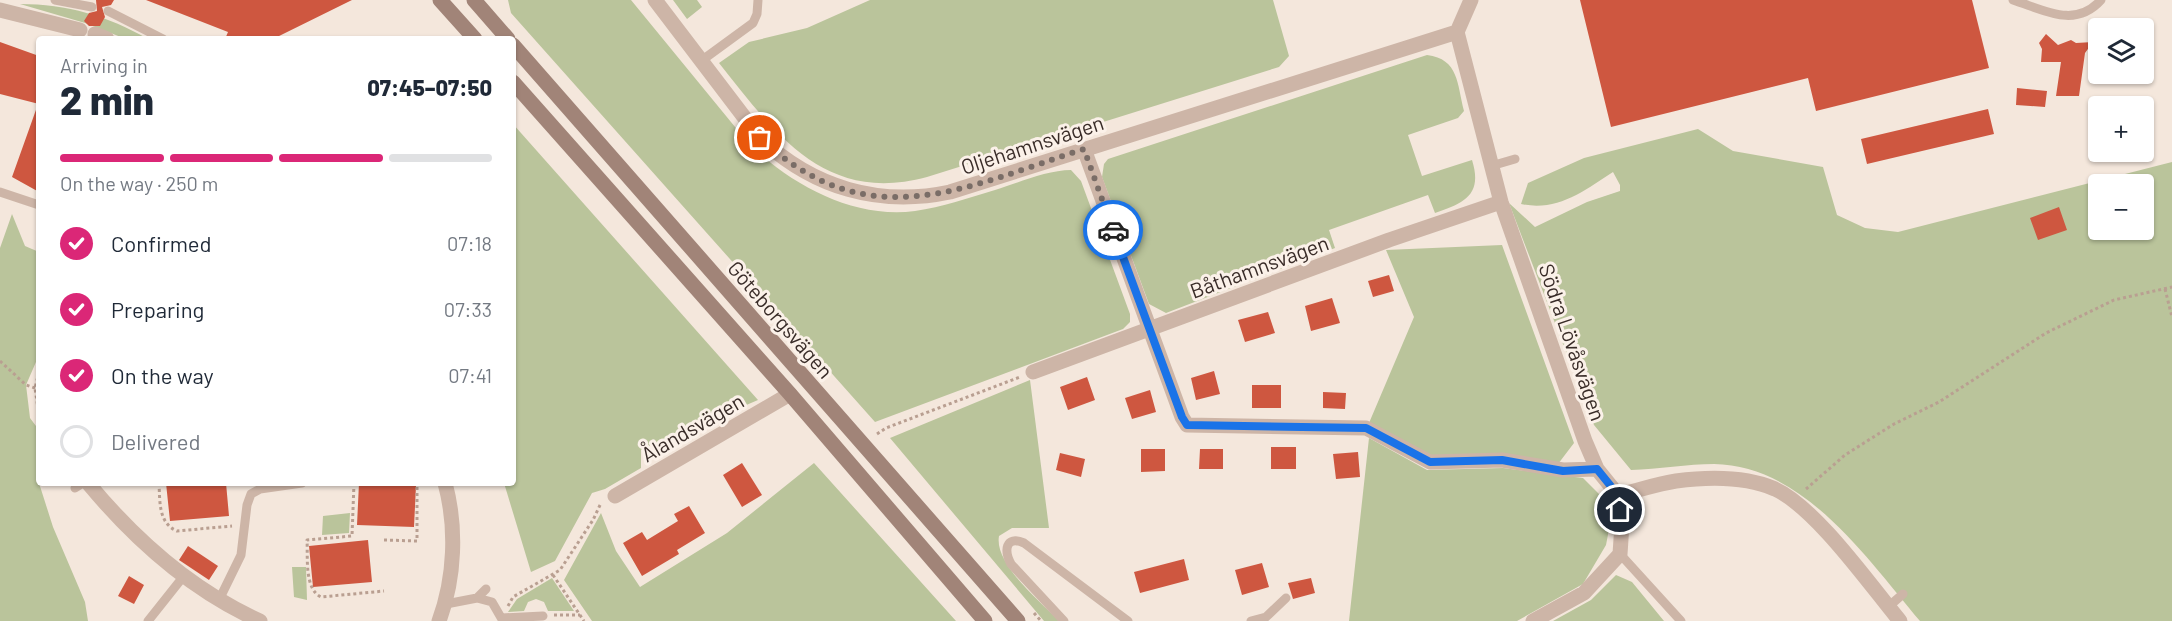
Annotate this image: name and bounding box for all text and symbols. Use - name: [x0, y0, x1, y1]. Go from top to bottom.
- map controls: [2088, 18, 2154, 240]
- button: layers: [2088, 18, 2154, 84]
- text: Arriving in: [60, 53, 148, 77]
- text: 07:45–07:50: [367, 74, 492, 100]
- text: 2 min: [60, 76, 154, 123]
- button: +: [2088, 96, 2154, 162]
- street label: Oljehamnsvägen: [957, 109, 1107, 179]
- pin: [734, 112, 785, 163]
- icon: bag: [743, 121, 776, 154]
- text: On the way · 250 m: [60, 171, 218, 195]
- button: −: [2088, 174, 2154, 240]
- courier: [1083, 200, 1143, 260]
- icon: car: [1097, 214, 1130, 247]
- icon: check: [60, 227, 93, 260]
- street label: Båthamnsvägen: [1186, 229, 1332, 303]
- text: Confirmed: [111, 230, 211, 256]
- text: 07:18: [447, 231, 492, 255]
- street label: Göteborgsvägen: [723, 255, 839, 383]
- street label: Södra Lövåsvägen: [1534, 260, 1612, 424]
- icon: check: [60, 293, 93, 326]
- text: Preparing: [111, 296, 204, 322]
- text: 07:33: [444, 297, 492, 321]
- icon: check: [60, 359, 93, 392]
- text: On the way: [111, 362, 214, 388]
- text: 07:41: [448, 363, 492, 387]
- street label: Ålandsvägen: [636, 388, 748, 466]
- text: Delivered: [111, 428, 200, 454]
- pin: [1594, 484, 1645, 535]
- icon: home: [1603, 493, 1636, 526]

